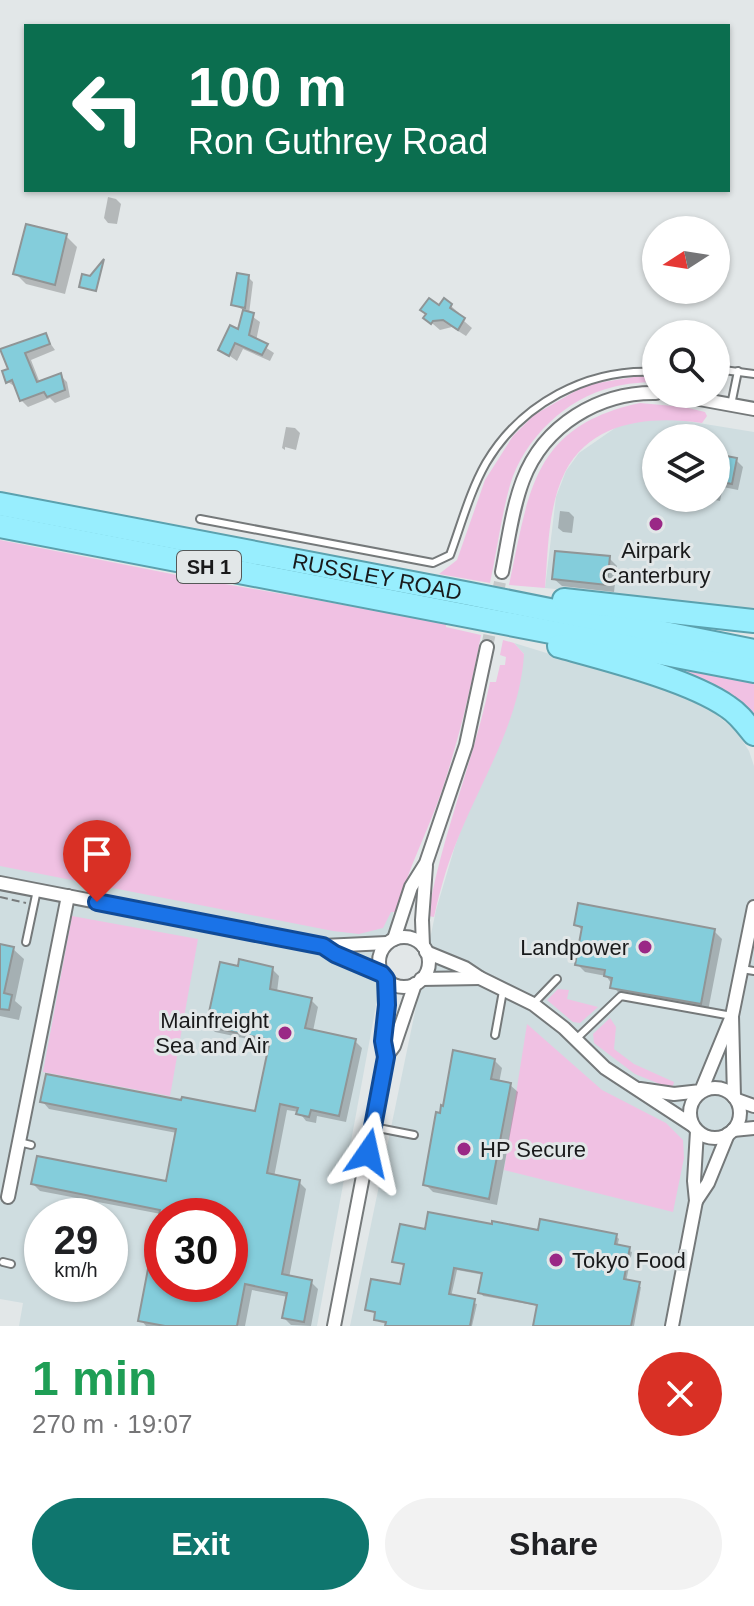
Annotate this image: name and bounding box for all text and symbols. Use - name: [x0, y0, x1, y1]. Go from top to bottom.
- text: 100 m: [188, 55, 347, 118]
- icon: left: [56, 56, 160, 160]
- text: Ron Guthrey Road: [188, 121, 488, 162]
- north arrow: [642, 216, 730, 304]
- map controls: [642, 216, 730, 512]
- button: search: [642, 320, 730, 408]
- button: layers: [642, 424, 730, 512]
- marker: Airpark Canterbury: [647, 515, 665, 533]
- place label: Airpark Canterbury: [602, 538, 710, 588]
- street label: RUSSLEY ROAD: [290, 548, 464, 605]
- road number: SH 1: [177, 551, 241, 583]
- pin: [63, 820, 131, 902]
- icon: arrive: [75, 832, 119, 876]
- place label: Landpower: [520, 935, 629, 960]
- marker: Landpower: [636, 938, 654, 956]
- place label: Mainfreight Sea and Air: [155, 1008, 269, 1058]
- marker: Mainfreight Sea and Air: [276, 1024, 294, 1042]
- position arrow: [326, 1111, 410, 1195]
- place label: HP Secure: [480, 1137, 586, 1162]
- marker: HP Secure: [455, 1140, 473, 1158]
- speed limit sign: 30: [144, 1198, 248, 1302]
- text: 29: [54, 1218, 98, 1262]
- place label: Tokyo Food: [572, 1248, 686, 1273]
- marker: Tokyo Food: [547, 1251, 565, 1269]
- text: km/h: [54, 1259, 98, 1281]
- text: 1 min: [32, 1352, 157, 1405]
- button: close: [638, 1352, 722, 1436]
- text: 270 m · 19:07: [32, 1409, 192, 1439]
- button: Exit: [32, 1498, 369, 1590]
- button: Share: [385, 1498, 722, 1590]

